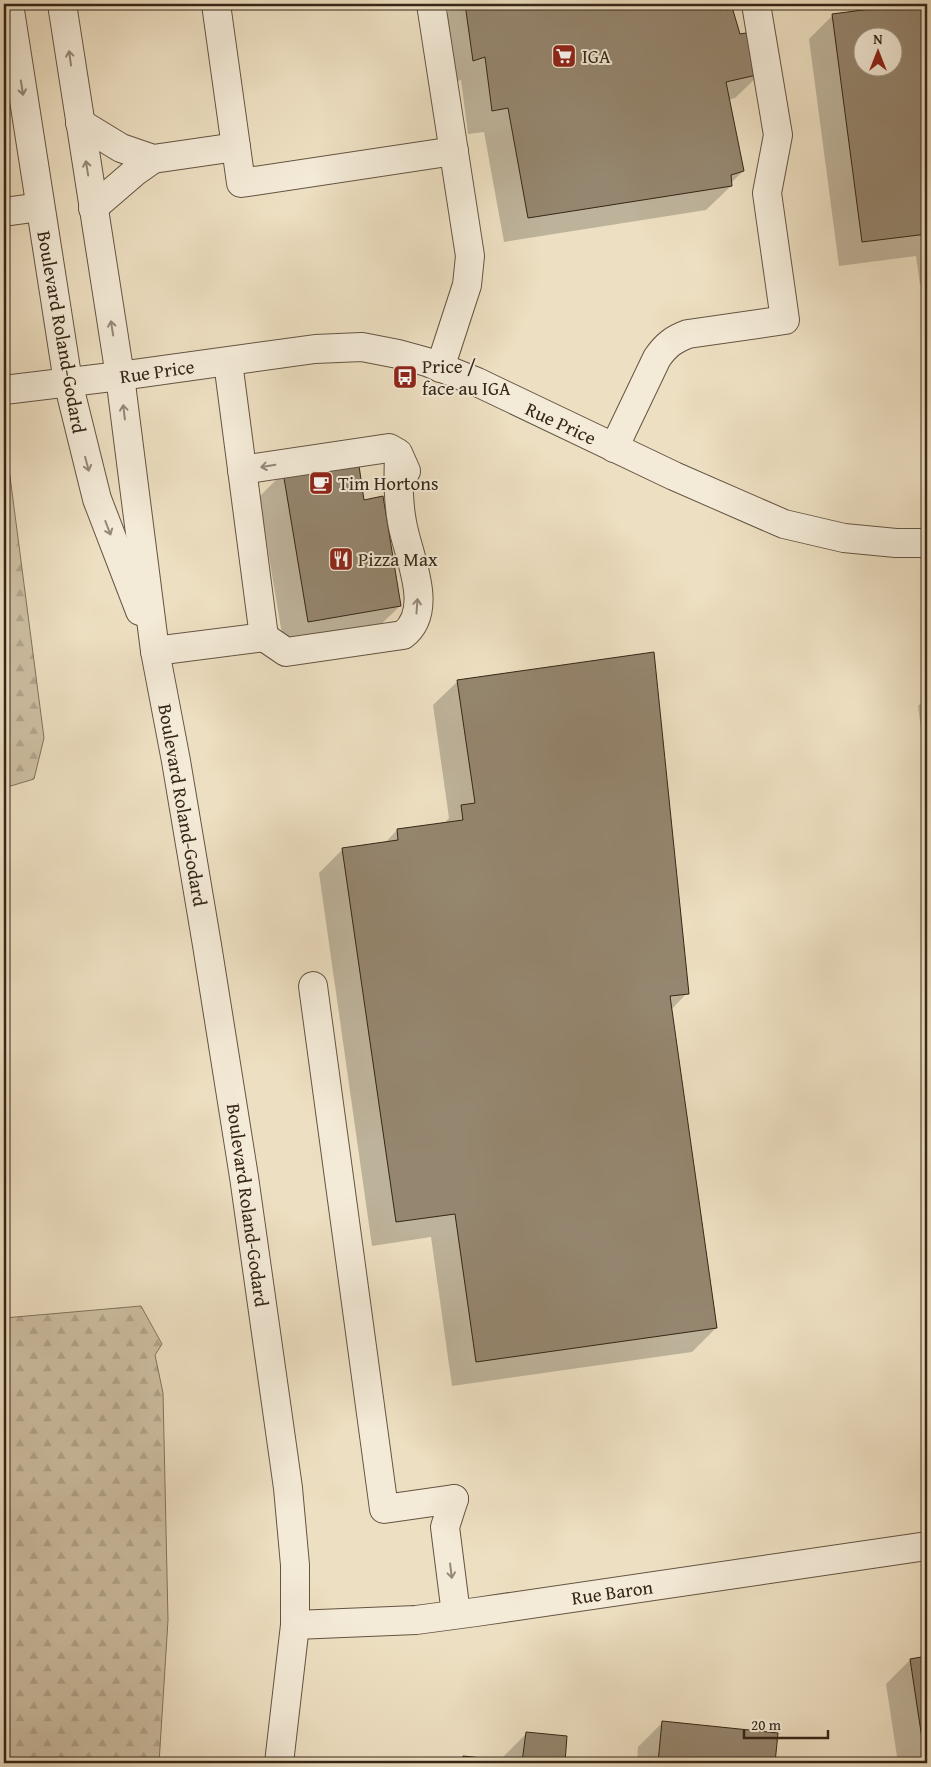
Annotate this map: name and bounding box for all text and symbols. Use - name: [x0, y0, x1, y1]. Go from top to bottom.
- north arrow: [854, 28, 904, 78]
- text: N: [873, 29, 883, 49]
- place label: IGA: [582, 42, 611, 70]
- supermarket icon: IGA: [551, 43, 577, 69]
- one-way arrow: [65, 50, 75, 66]
- one-way arrow: [17, 79, 27, 95]
- one-way arrow: [81, 160, 91, 176]
- street label: Boulevard Roland-Godard: [30, 229, 94, 436]
- one-way arrow: [107, 321, 117, 337]
- street label: Rue Price: [118, 352, 196, 390]
- place label: Price / face au IGA: [422, 352, 511, 402]
- bus stop icon: Price / face au IGA: [392, 364, 418, 390]
- street label: Rue Price: [521, 394, 601, 452]
- one-way arrow: [119, 404, 129, 420]
- one-way arrow: [83, 455, 93, 471]
- one-way arrow: [260, 461, 276, 471]
- place label: Tim Hortons: [338, 469, 438, 497]
- cafe icon: Tim Hortons: [308, 470, 334, 496]
- one-way arrow: [104, 520, 113, 535]
- place label: Pizza Max: [358, 545, 438, 573]
- restaurant icon: Pizza Max: [328, 546, 354, 572]
- one-way arrow: [412, 598, 422, 614]
- street label: Boulevard Roland-Godard: [151, 702, 215, 909]
- street label: Boulevard Roland-Godard: [220, 1101, 276, 1309]
- one-way arrow: [446, 1562, 456, 1578]
- street label: Rue Baron: [569, 1572, 655, 1612]
- scale bar: [744, 1707, 827, 1739]
- text: 20 m: [751, 1714, 782, 1735]

